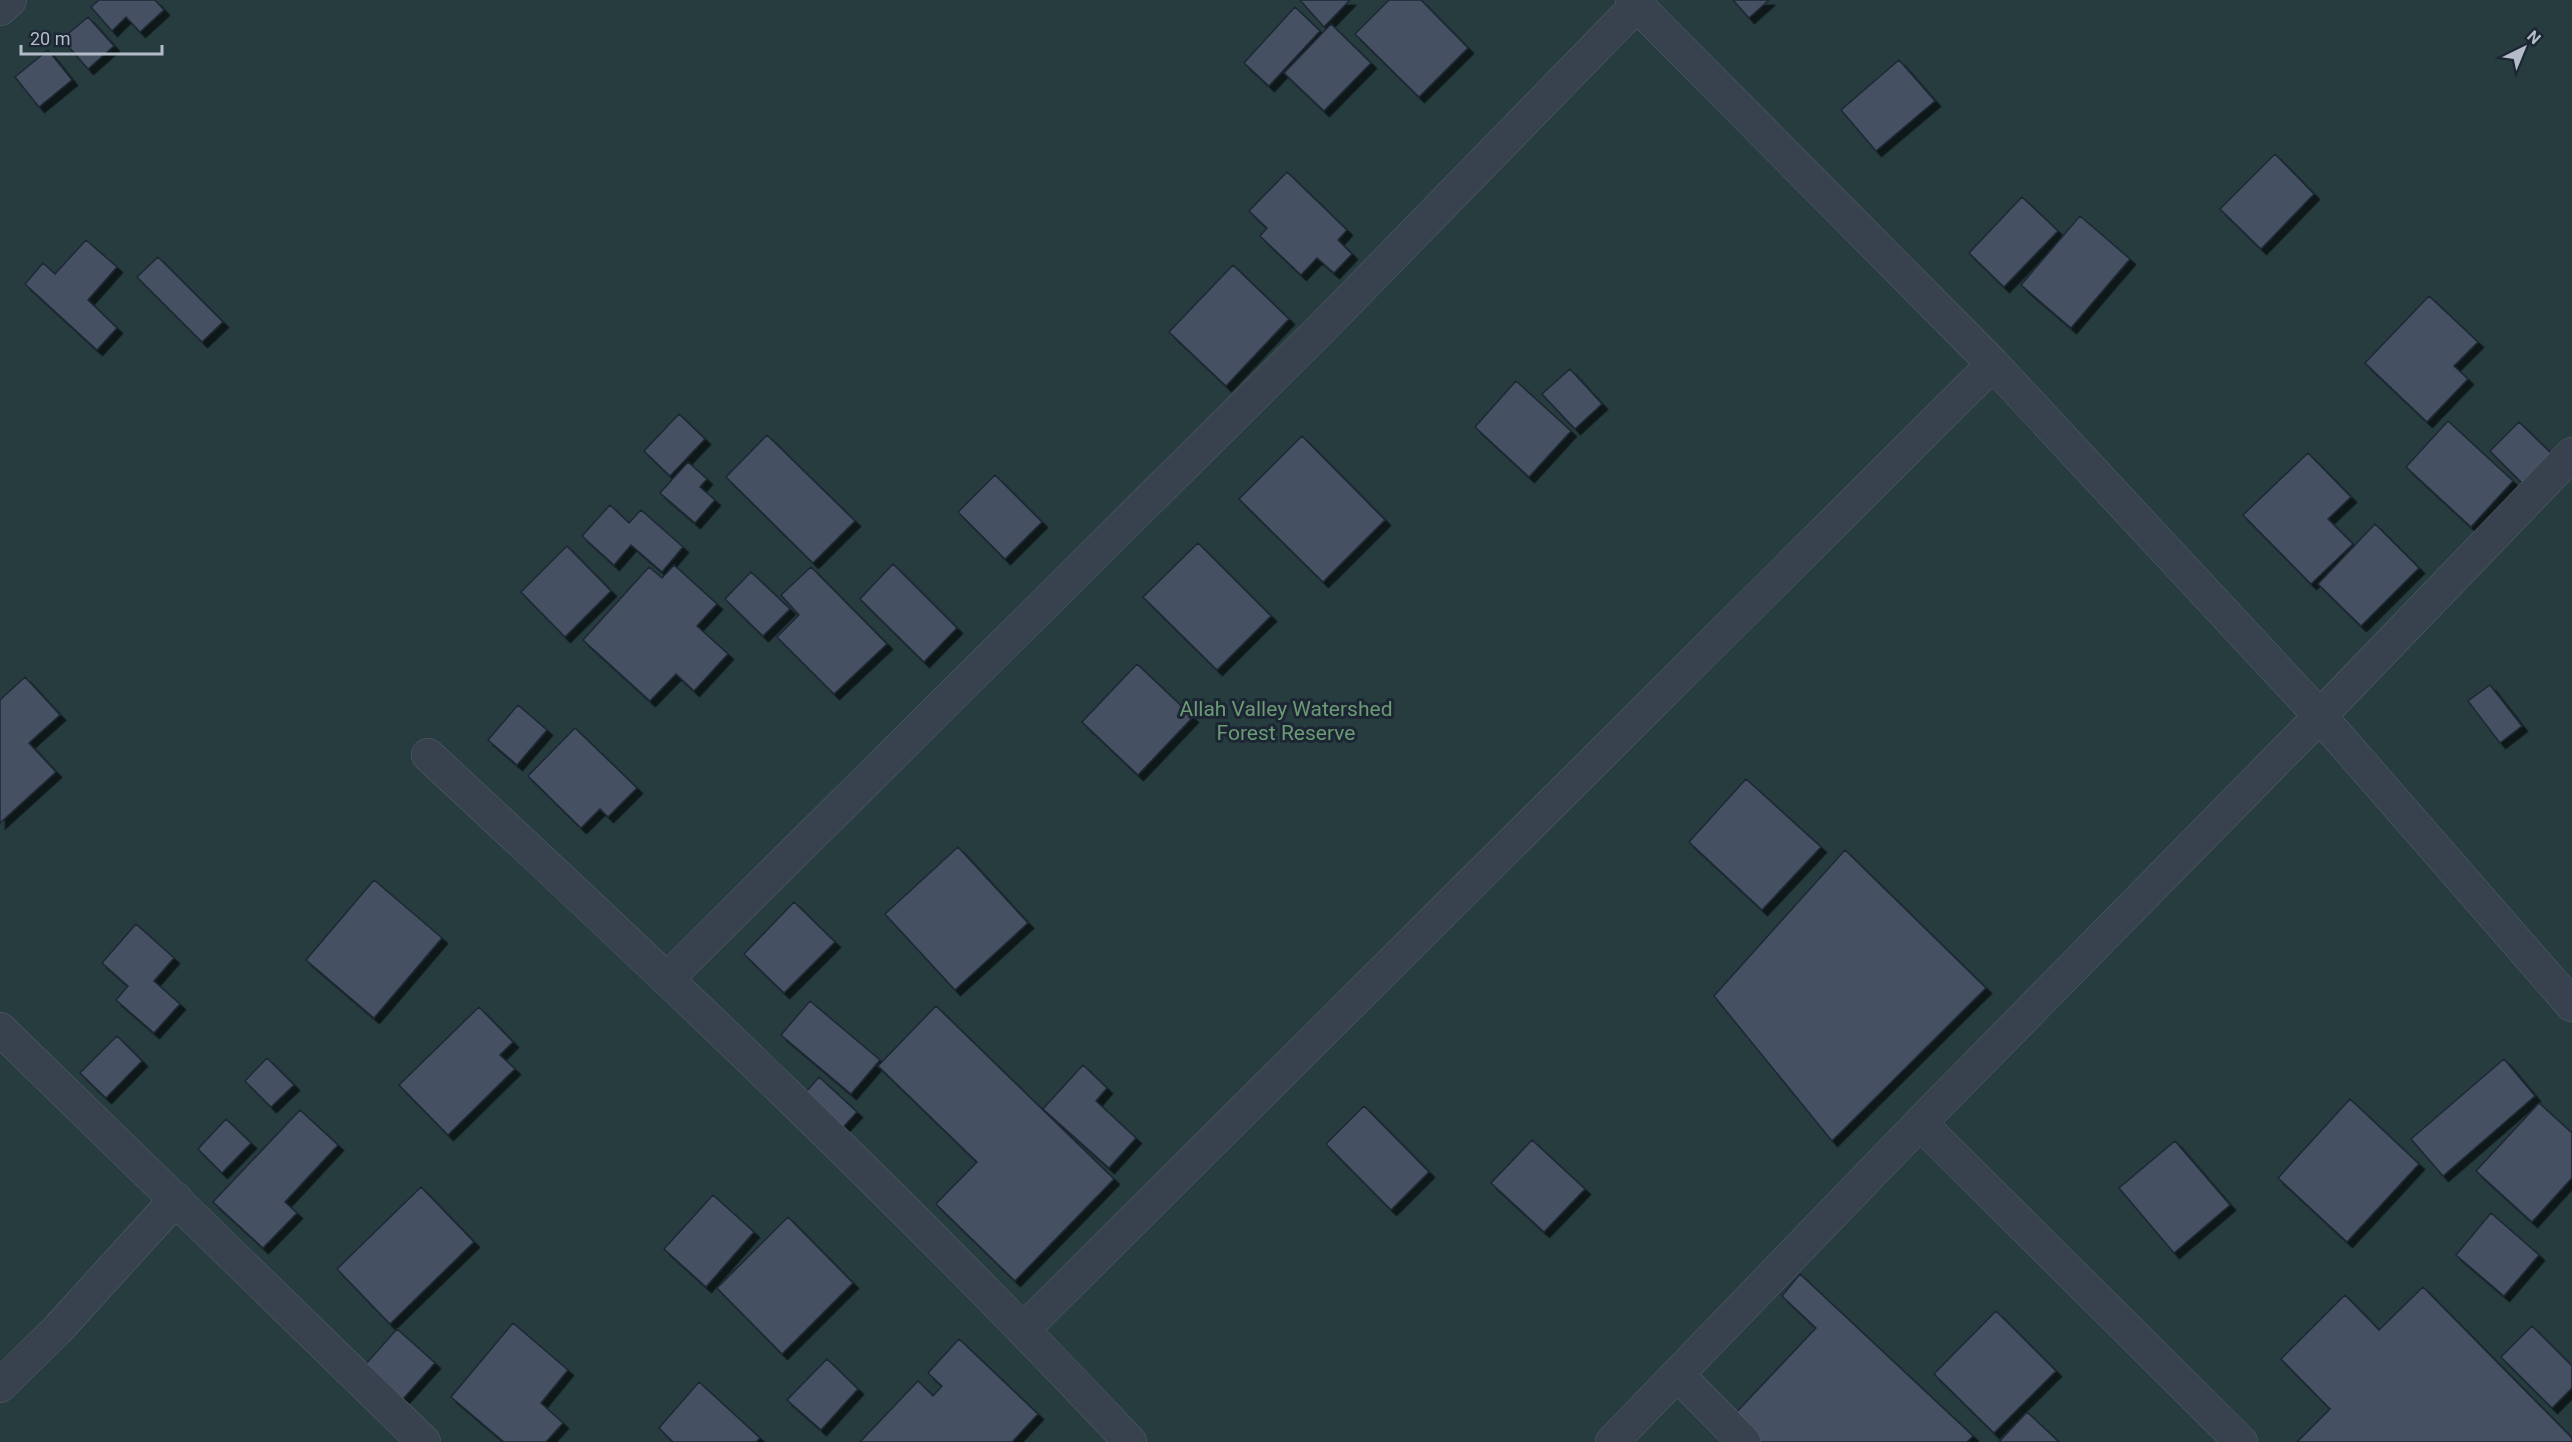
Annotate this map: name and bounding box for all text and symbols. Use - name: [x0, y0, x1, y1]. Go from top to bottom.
- scale bar: [21, 18, 162, 56]
- north arrow: [2494, 18, 2554, 78]
- text: N: [2523, 27, 2544, 48]
- text: 20 m: [30, 28, 70, 49]
- park label: Allah Valley Watershed Forest Reserve: [1179, 697, 1393, 745]

